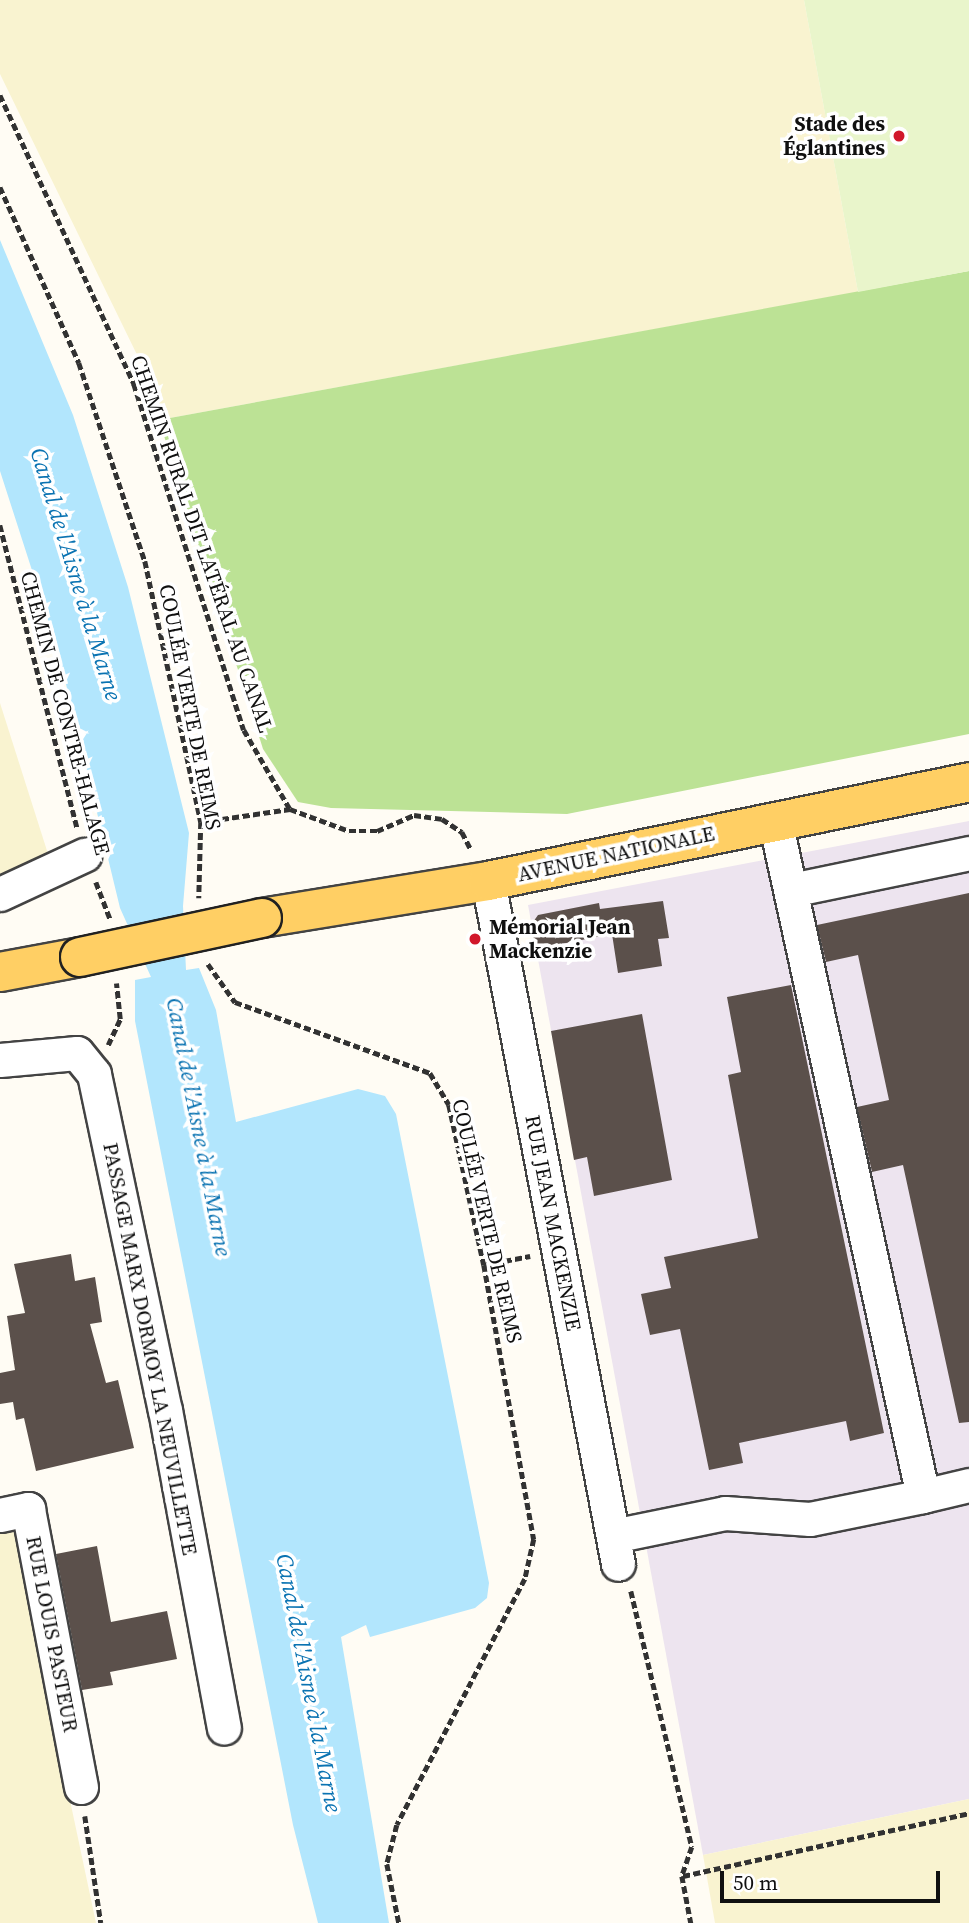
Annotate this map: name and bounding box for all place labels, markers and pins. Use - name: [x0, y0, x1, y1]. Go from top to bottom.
- place label: Stade des Églantines: [783, 111, 885, 161]
- marker: Stade des Églantines: [891, 128, 907, 144]
- place label: Mémorial Jean Mackenzie: [489, 914, 631, 964]
- marker: Mémorial Jean Mackenzie: [467, 931, 483, 947]

